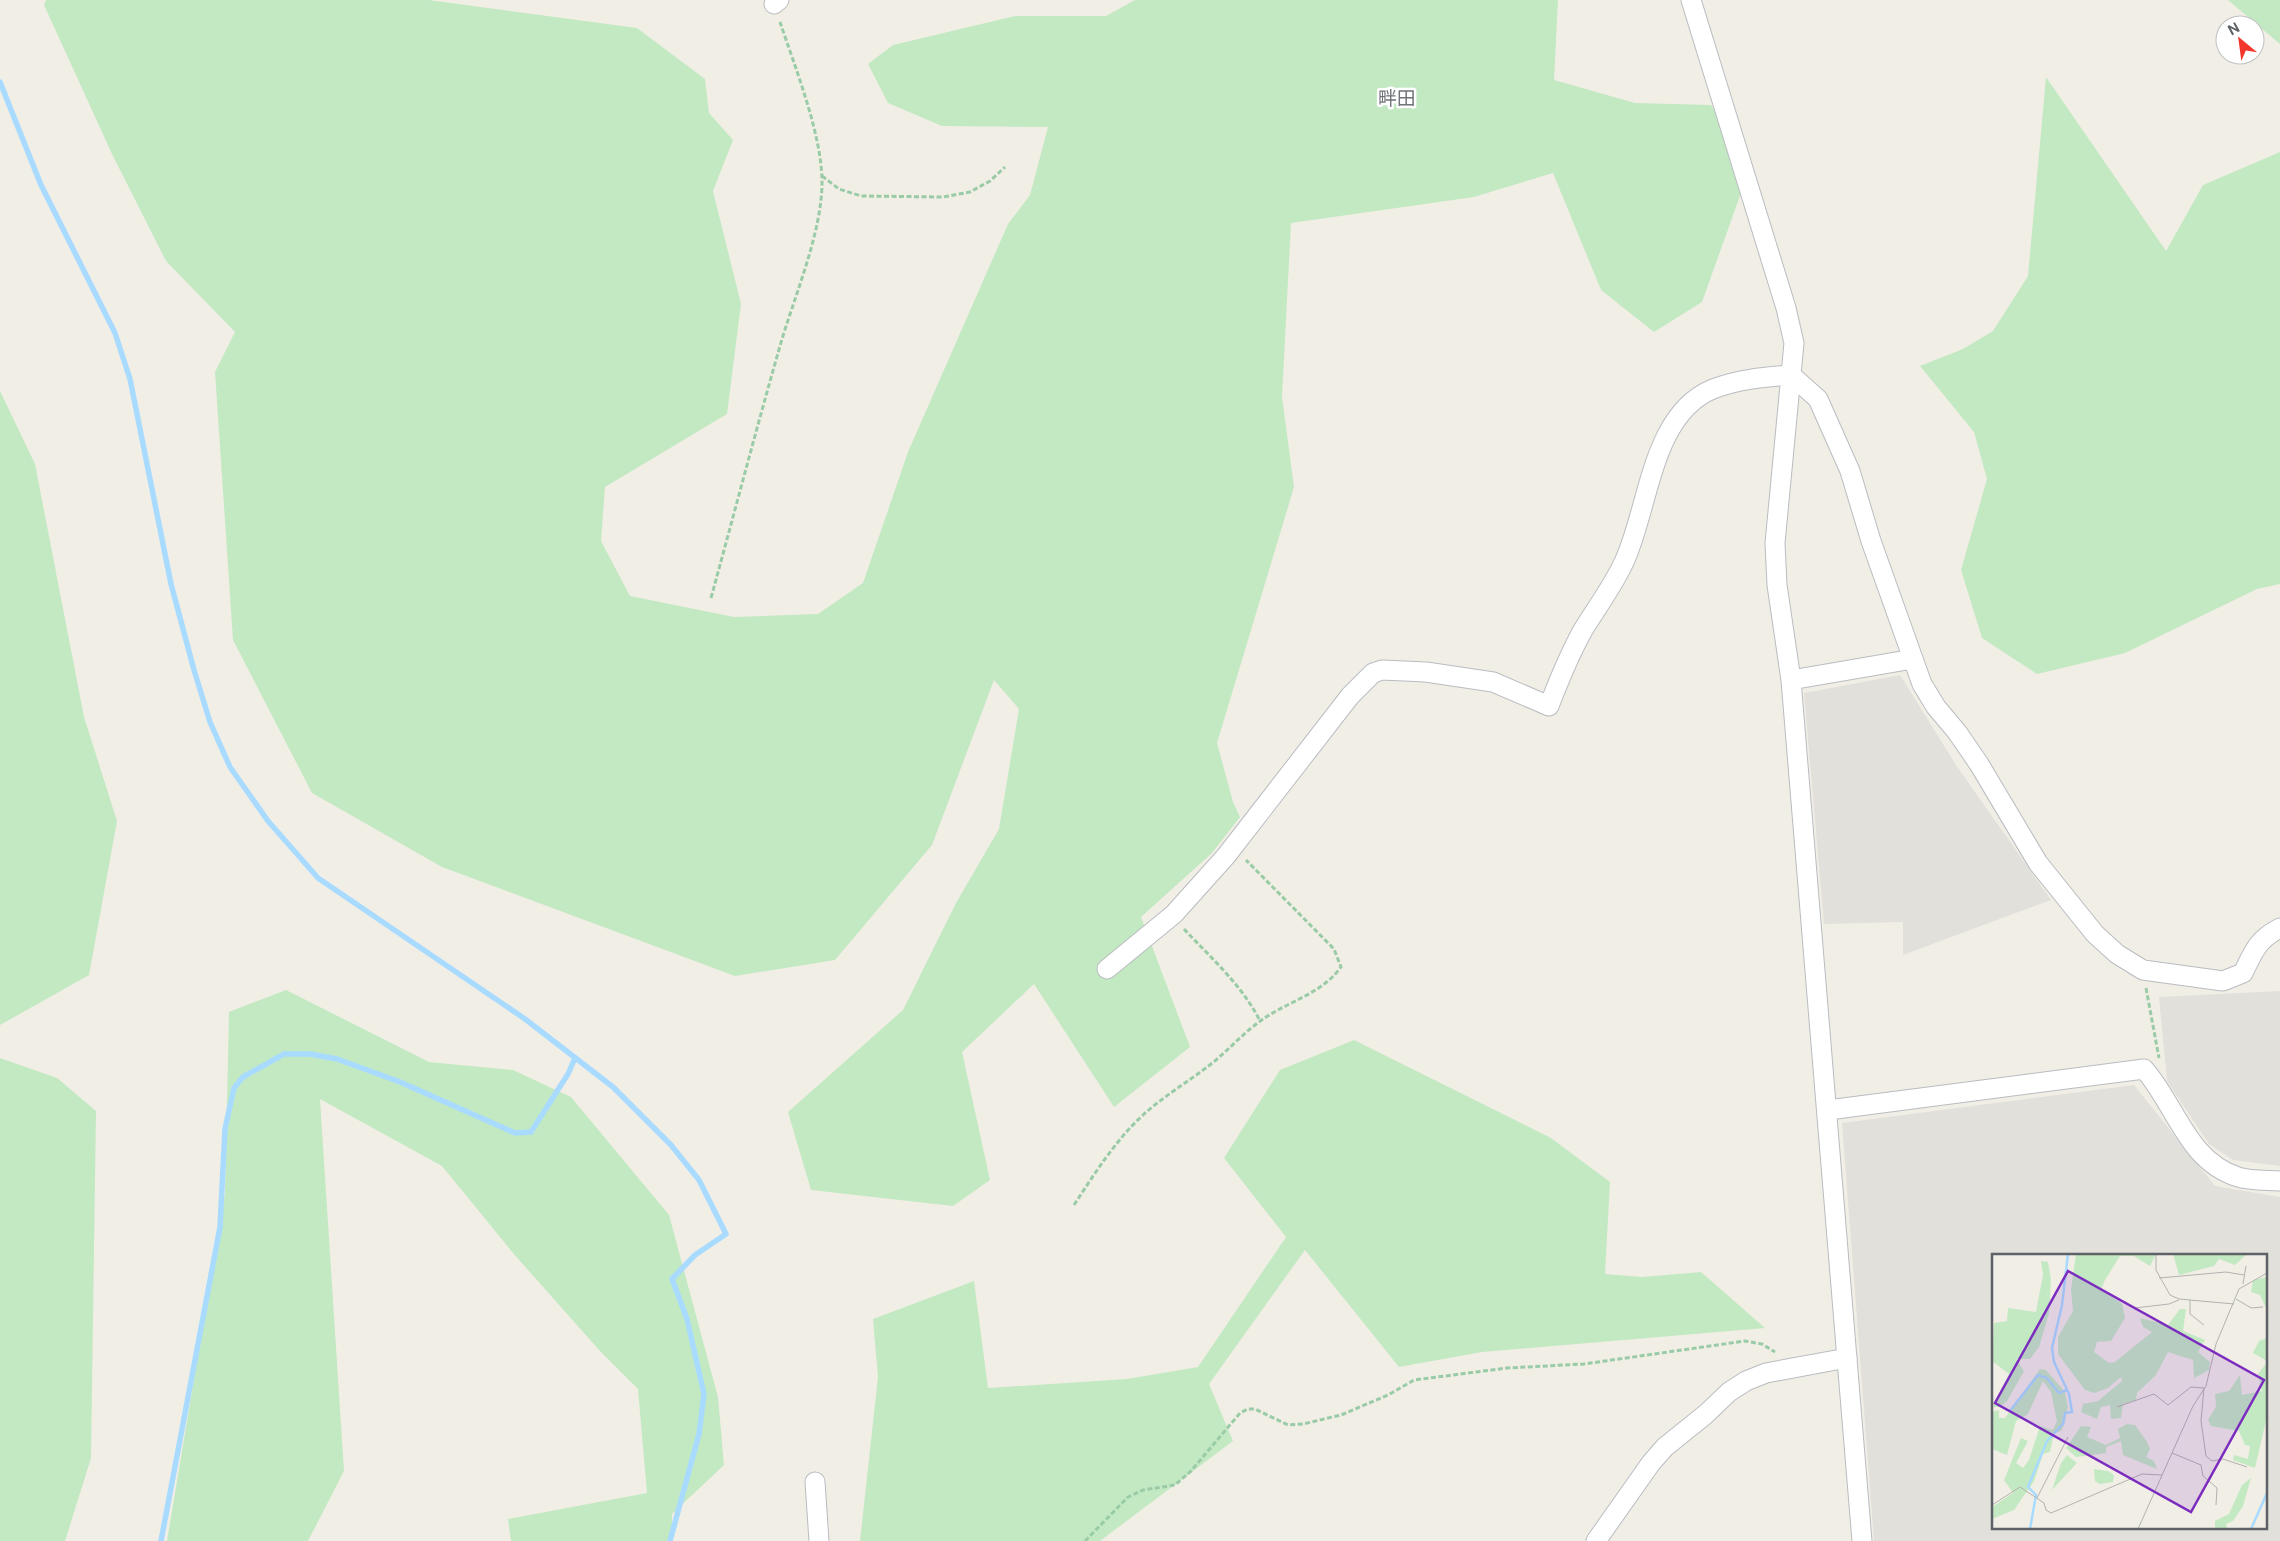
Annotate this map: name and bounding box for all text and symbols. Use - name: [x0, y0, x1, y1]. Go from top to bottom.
- north arrow: [2215, 15, 2265, 65]
- text: N: [2225, 19, 2242, 38]
- district label: 畔田: [1378, 87, 1416, 109]
- inset map: [1992, 1254, 2268, 1528]

